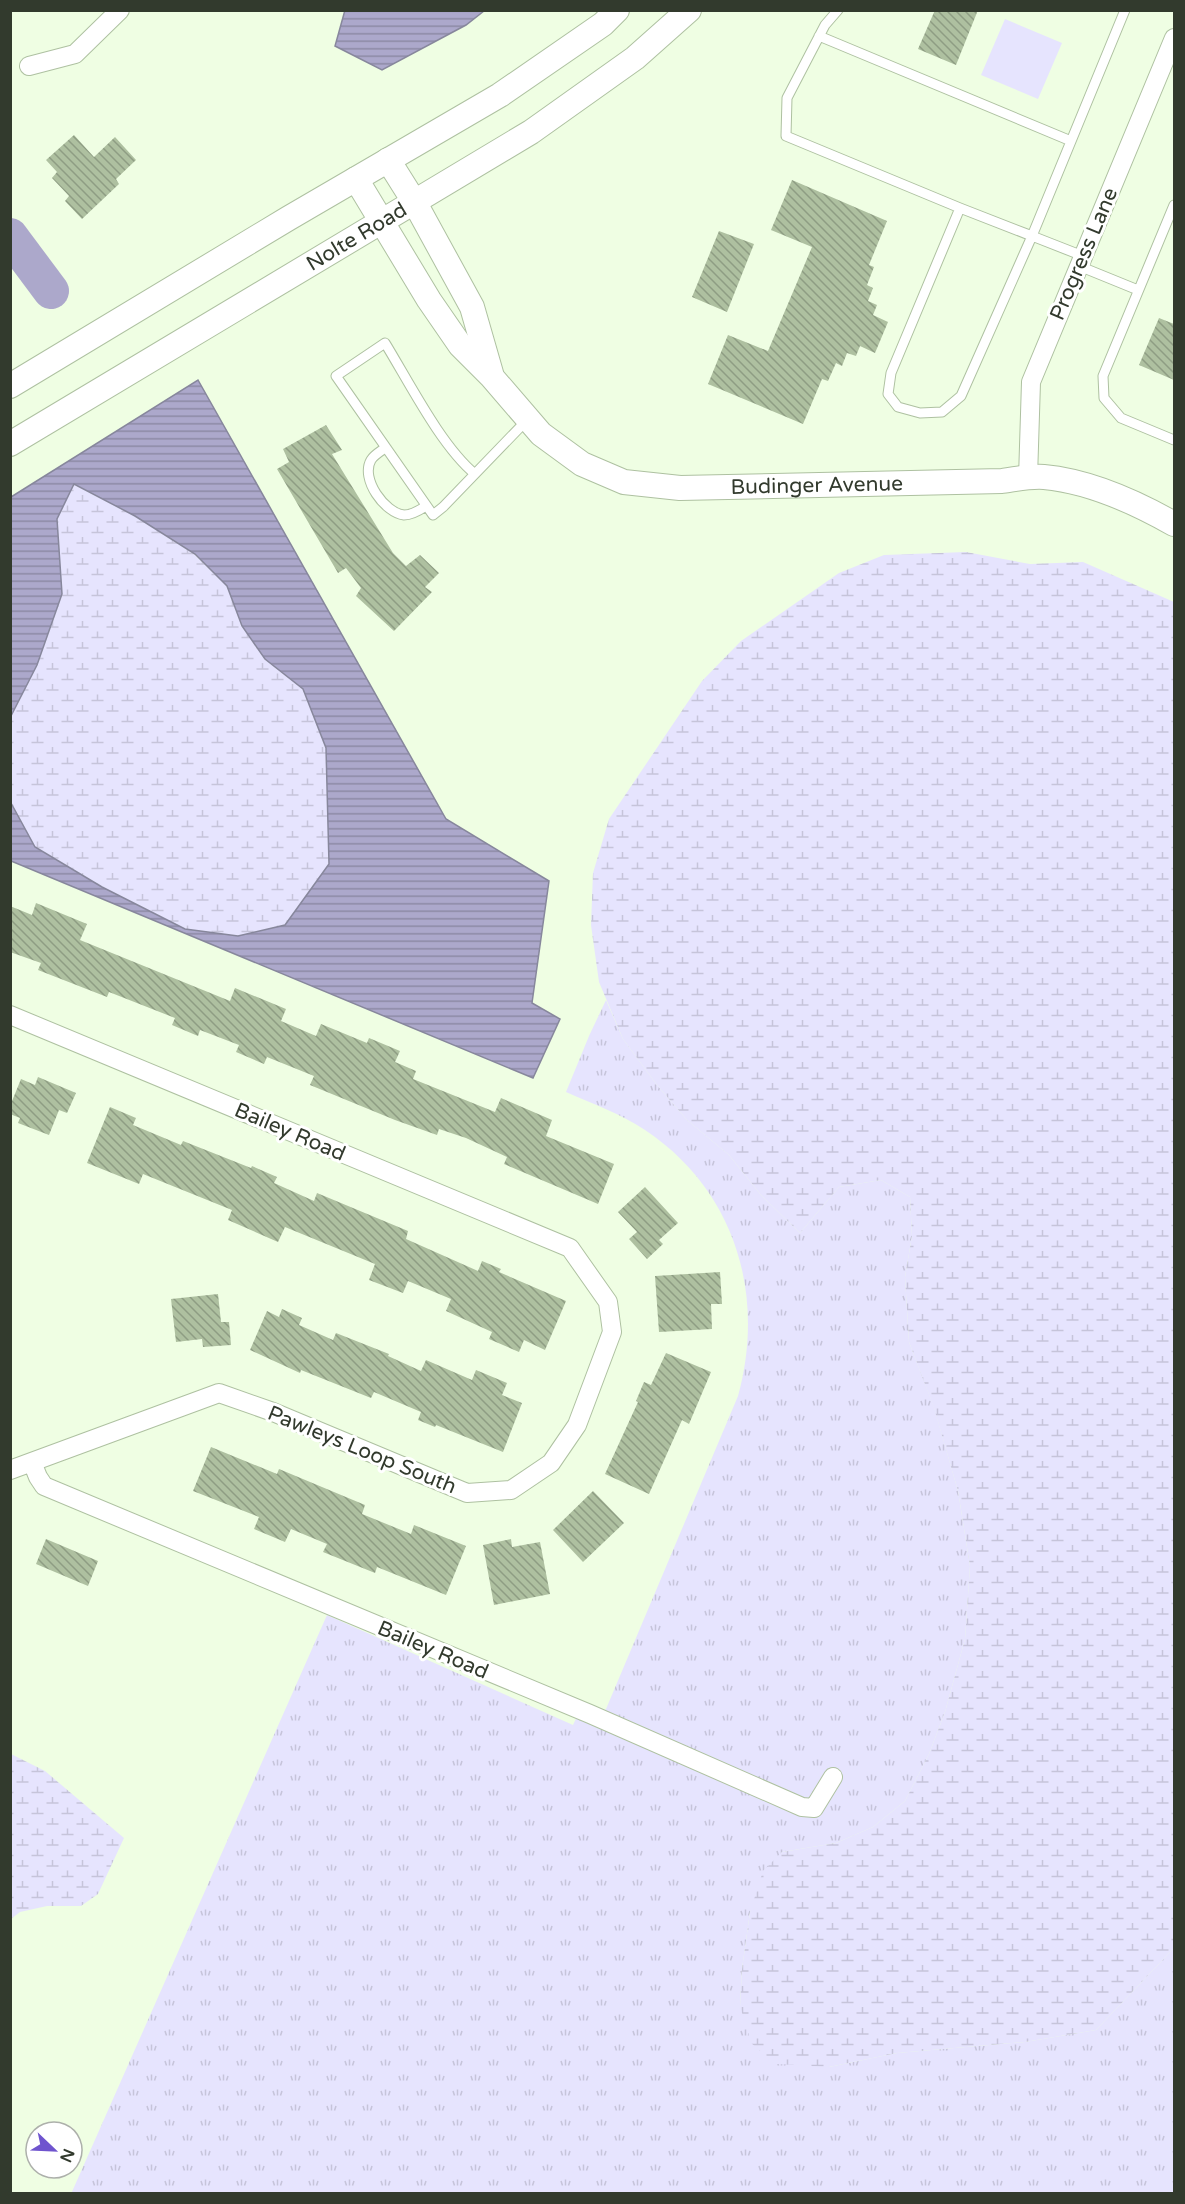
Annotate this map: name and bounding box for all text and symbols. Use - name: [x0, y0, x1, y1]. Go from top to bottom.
- street label: Progress Lane: [1045, 184, 1123, 324]
- street label: Nolte Road: [302, 197, 411, 276]
- street label: Budinger Avenue: [730, 471, 903, 499]
- street label: Bailey Road: [231, 1097, 349, 1167]
- street label: Pawleys Loop South: [264, 1401, 460, 1499]
- street label: Bailey Road: [374, 1615, 492, 1685]
- north arrow: [24, 2120, 84, 2180]
- text: N: [55, 2146, 79, 2165]

